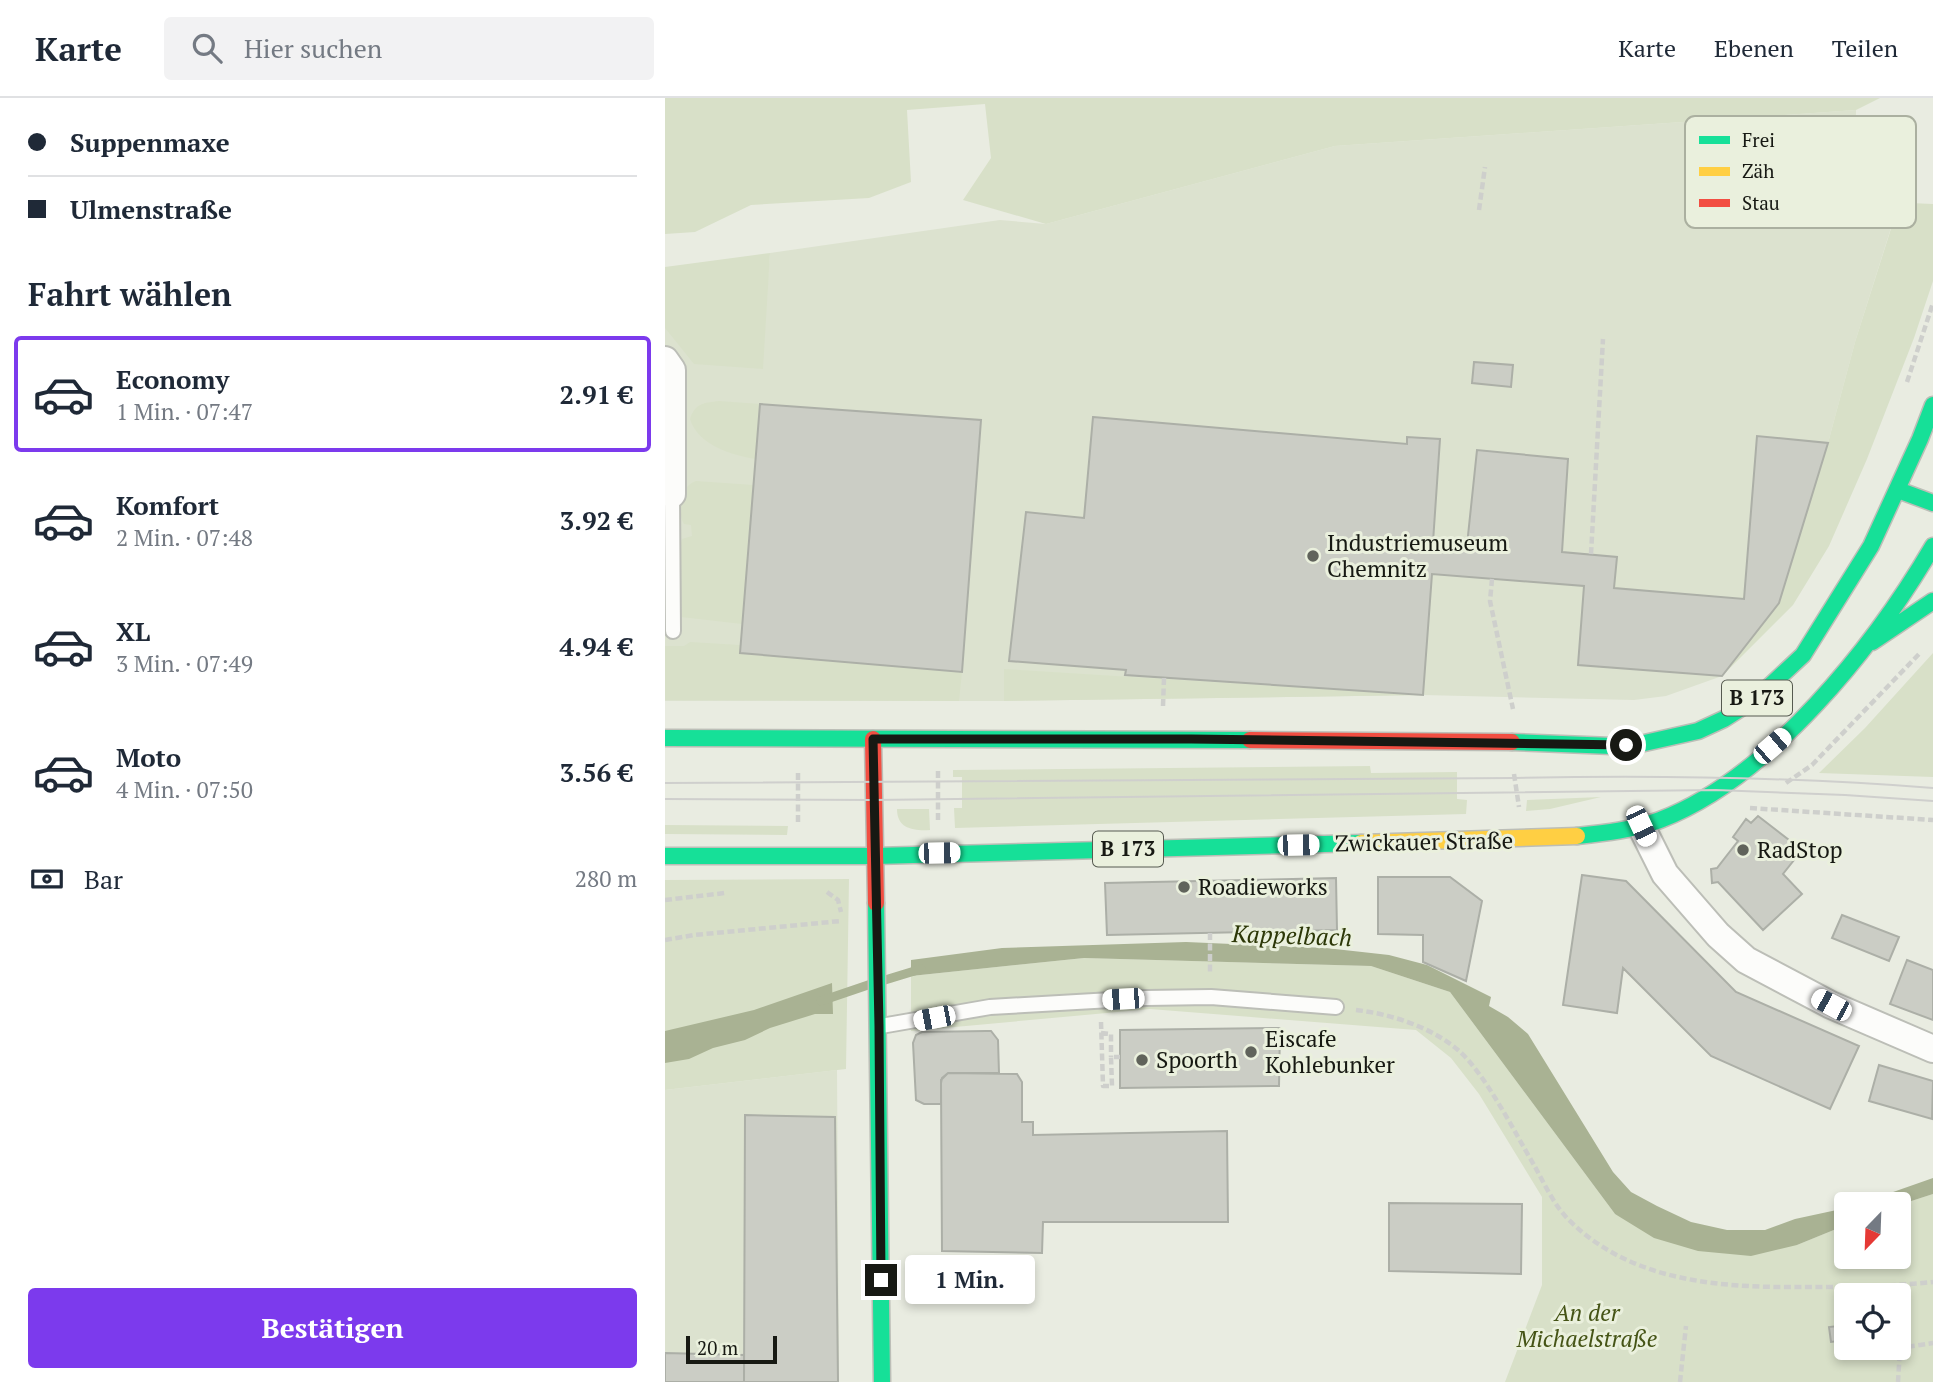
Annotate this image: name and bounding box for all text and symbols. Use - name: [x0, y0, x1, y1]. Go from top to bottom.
- search box: [164, 17, 654, 80]
- text: Karte: [35, 27, 122, 70]
- icon: search: [188, 29, 226, 67]
- text: Hier suchen: [244, 31, 382, 65]
- text: Karte: [1618, 32, 1676, 64]
- text: Ebenen: [1714, 32, 1794, 64]
- text: Teilen: [1832, 32, 1898, 64]
- legend: [1685, 116, 1916, 228]
- text: Suppenmaxe: [70, 125, 230, 159]
- text: Frei: [1742, 127, 1775, 152]
- text: Zäh: [1742, 158, 1774, 183]
- text: Stau: [1742, 190, 1780, 215]
- text: Ulmenstraße: [70, 192, 232, 226]
- text: Fahrt wählen: [28, 273, 232, 315]
- text: Economy: [116, 362, 229, 396]
- icon: car: [32, 363, 95, 426]
- text: 2.91 €: [560, 377, 633, 411]
- text: 1 Min. · 07:47: [116, 396, 253, 427]
- text: Komfort: [116, 488, 219, 522]
- icon: car: [32, 489, 95, 552]
- text: 3.92 €: [560, 503, 633, 537]
- text: 2 Min. · 07:48: [116, 522, 253, 553]
- place label: Industriemuseum Chemnitz: [1327, 527, 1508, 584]
- marker: Industriemuseum Chemnitz: [1305, 548, 1321, 564]
- text: XL: [116, 614, 150, 648]
- icon: car: [32, 615, 95, 678]
- text: 4.94 €: [560, 629, 633, 663]
- text: 3 Min. · 07:49: [116, 648, 253, 679]
- road number: B 173: [1722, 680, 1792, 716]
- car: [1750, 724, 1795, 768]
- route start: [1610, 729, 1642, 761]
- text: Moto: [116, 740, 181, 774]
- icon: car: [32, 741, 95, 804]
- text: 3.56 €: [560, 755, 633, 789]
- text: 4 Min. · 07:50: [116, 774, 253, 805]
- car: [1623, 803, 1660, 849]
- street label: Zwickauer Straße: [1335, 824, 1513, 859]
- road number: B 173: [1093, 832, 1163, 866]
- car: [1277, 834, 1320, 856]
- place label: RadStop: [1757, 834, 1843, 865]
- car: [918, 842, 961, 864]
- marker: RadStop: [1735, 842, 1751, 858]
- icon: cash: [28, 860, 66, 898]
- text: Bar: [84, 862, 123, 896]
- text: 280 m: [575, 863, 637, 894]
- place label: Roadieworks: [1198, 871, 1328, 902]
- marker: Roadieworks: [1176, 879, 1192, 895]
- water label: Kappelbach: [1231, 917, 1353, 953]
- car: [1808, 986, 1855, 1024]
- car: [1102, 987, 1145, 1011]
- car: [912, 1004, 957, 1032]
- place label: Eiscafe Kohlebunker: [1265, 1023, 1395, 1080]
- place label: Spoorth: [1156, 1044, 1238, 1075]
- marker: Eiscafe Kohlebunker: [1243, 1044, 1259, 1060]
- marker: Spoorth: [1134, 1052, 1150, 1068]
- north arrow: [1834, 1192, 1911, 1269]
- map controls: [1834, 1192, 1911, 1360]
- callout: 1 Min.: [906, 1256, 1035, 1304]
- route end: [865, 1264, 897, 1296]
- text: 1 Min.: [935, 1264, 1005, 1295]
- button: locate: [1834, 1283, 1911, 1360]
- button: Bestätigen: [28, 1288, 637, 1368]
- park label: An der Michaelstraße: [1516, 1297, 1657, 1354]
- scale bar: [686, 1333, 777, 1365]
- text: 20 m: [697, 1335, 738, 1360]

